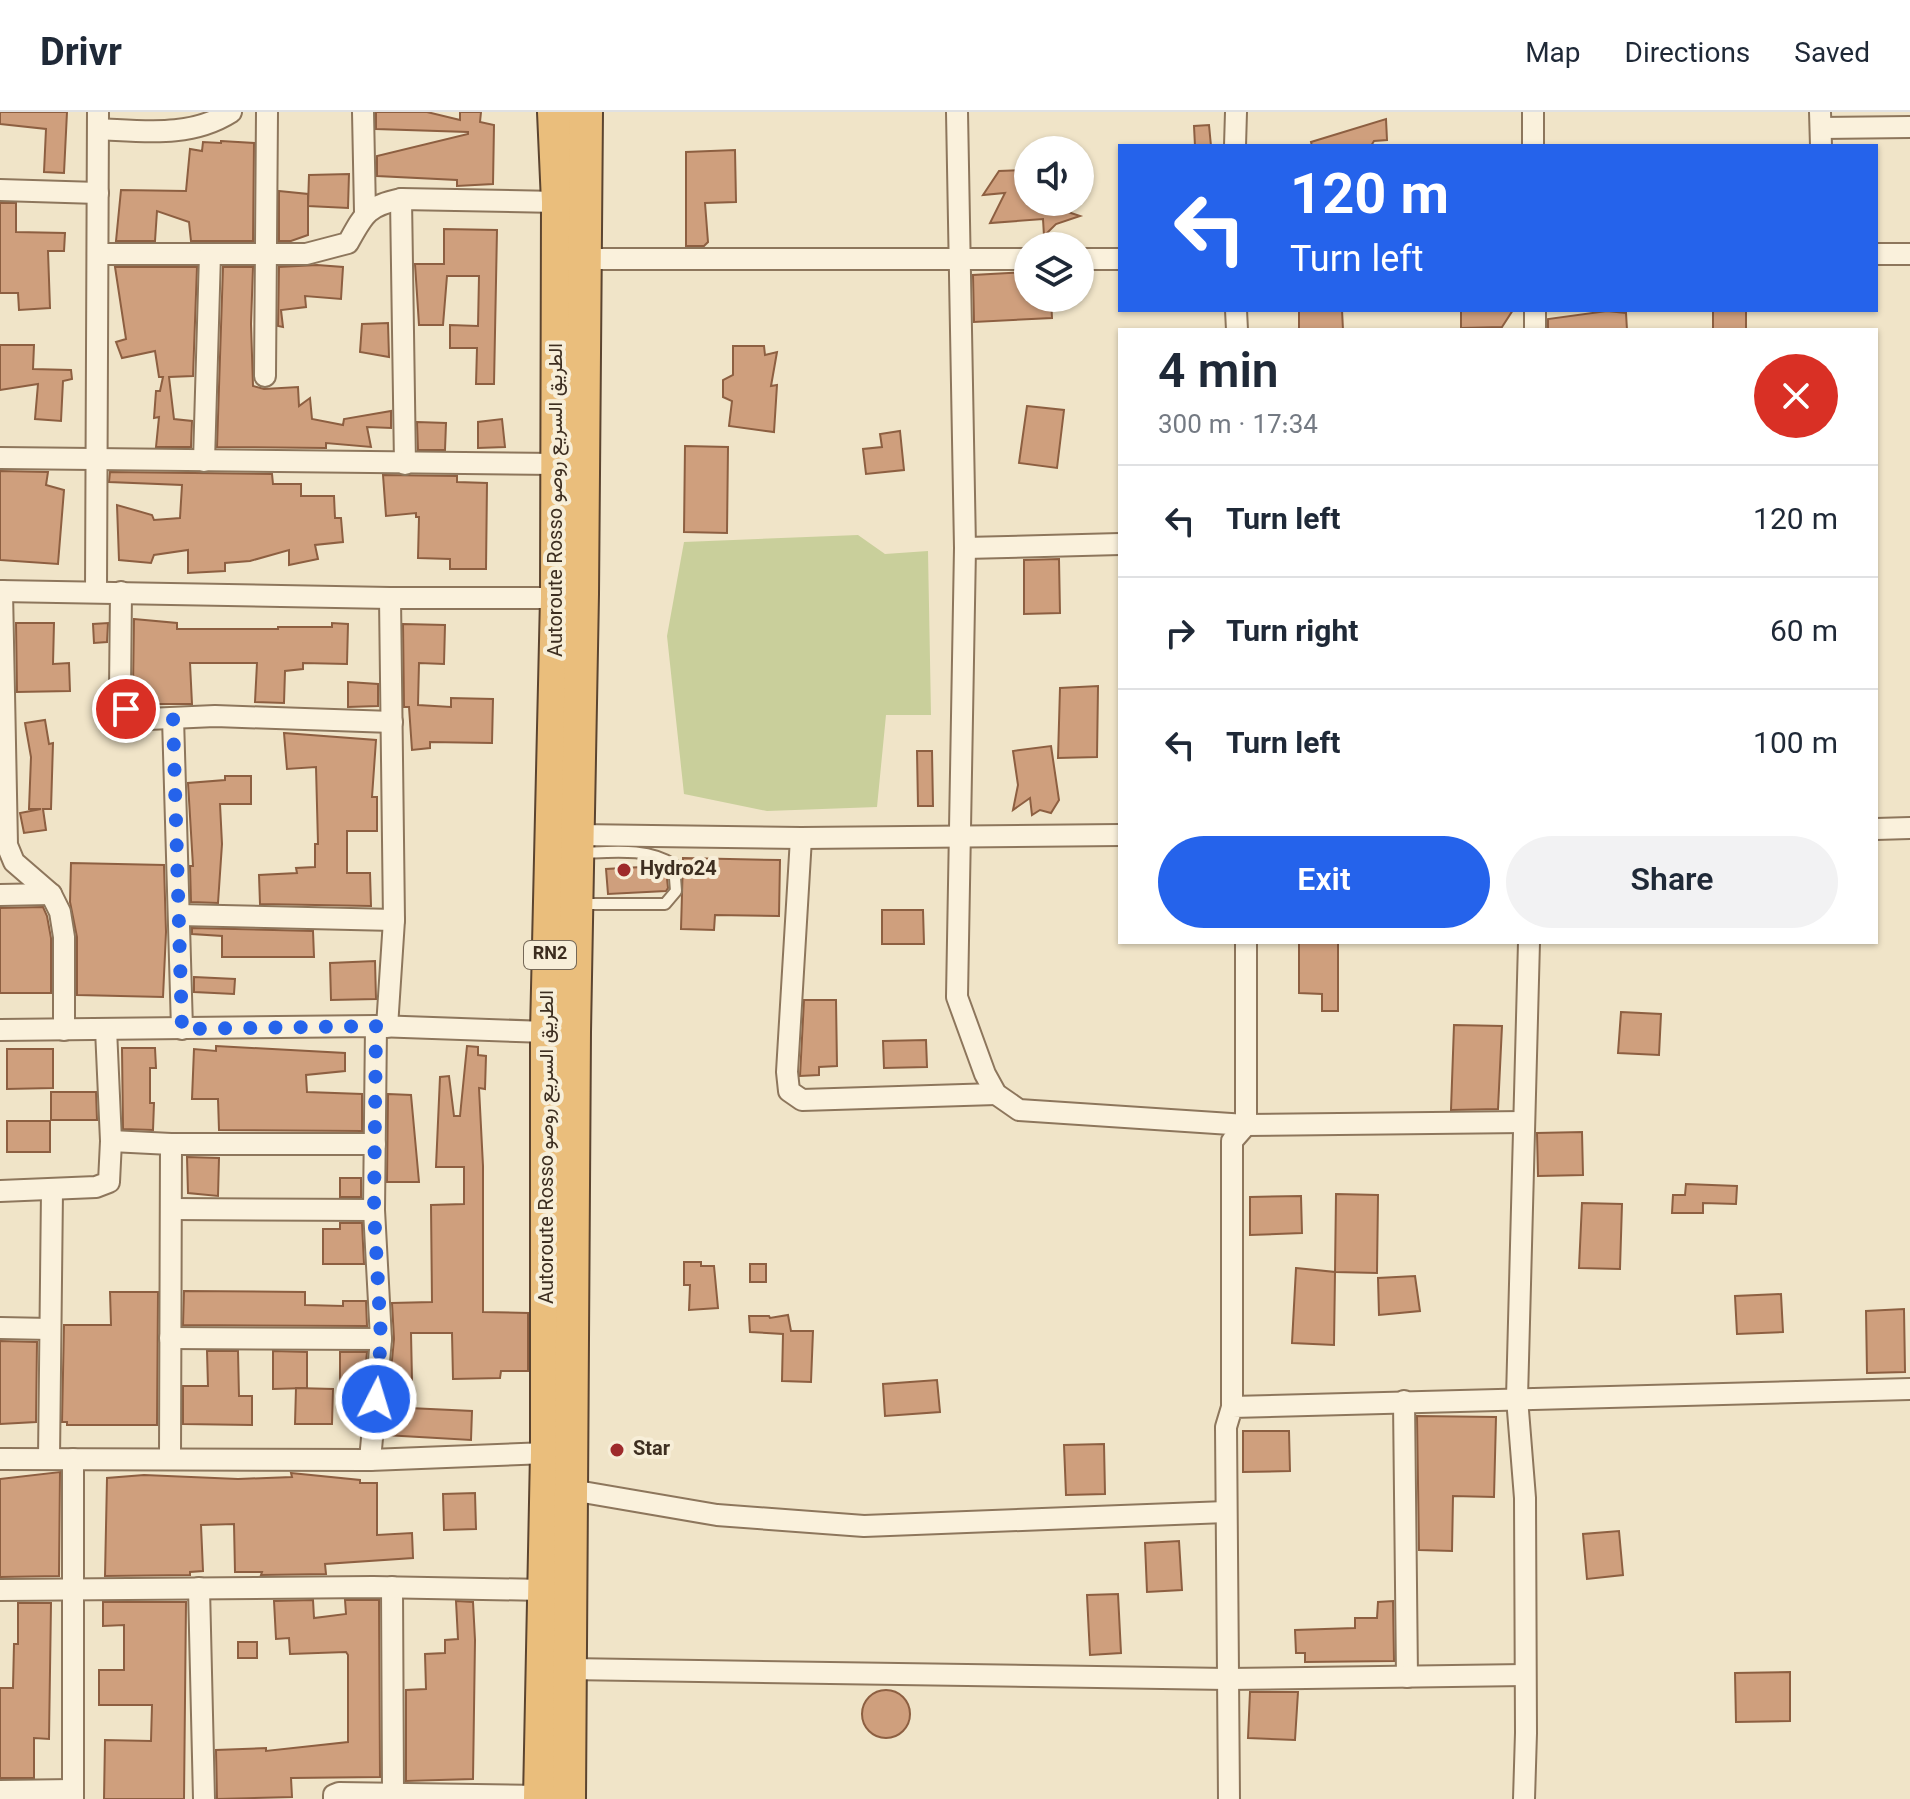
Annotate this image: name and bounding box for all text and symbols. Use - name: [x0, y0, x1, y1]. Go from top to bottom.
- text: Drivr: [40, 26, 122, 85]
- text: Map: [1525, 33, 1581, 77]
- text: Directions: [1625, 33, 1750, 77]
- text: Saved: [1794, 33, 1870, 77]
- map controls: [1014, 136, 1094, 312]
- button: sound: [1014, 136, 1094, 216]
- text: 120 m: [1290, 156, 1449, 243]
- icon: left: [1158, 176, 1262, 280]
- button: layers: [1014, 232, 1094, 312]
- text: Turn left: [1290, 234, 1424, 290]
- text: 4 min: [1158, 338, 1279, 413]
- street label: Autoroute Rosso الطريق السريع روصو: [541, 343, 573, 657]
- button: close: [1754, 354, 1838, 438]
- text: 300 m · 17:34: [1158, 406, 1318, 447]
- text: Turn left: [1226, 498, 1340, 545]
- text: 120 m: [1753, 498, 1838, 545]
- icon: left: [1158, 499, 1202, 543]
- text: Turn right: [1226, 610, 1358, 657]
- text: 60 m: [1770, 610, 1838, 657]
- icon: right: [1158, 611, 1202, 655]
- pin: [92, 675, 160, 743]
- icon: arrive: [104, 687, 148, 731]
- text: Turn left: [1226, 722, 1340, 769]
- text: 100 m: [1753, 722, 1838, 769]
- icon: left: [1158, 723, 1202, 767]
- button: Exit: [1158, 836, 1490, 928]
- button: Share: [1506, 836, 1838, 928]
- place label: Hydro24: [640, 854, 717, 886]
- marker: Hydro24: [615, 861, 633, 879]
- road number: RN2: [524, 941, 576, 969]
- street label: Autoroute Rosso الطريق السريع روصو: [532, 990, 564, 1304]
- position arrow: [334, 1357, 418, 1441]
- place label: Star: [633, 1434, 671, 1466]
- marker: Star: [608, 1441, 626, 1459]

